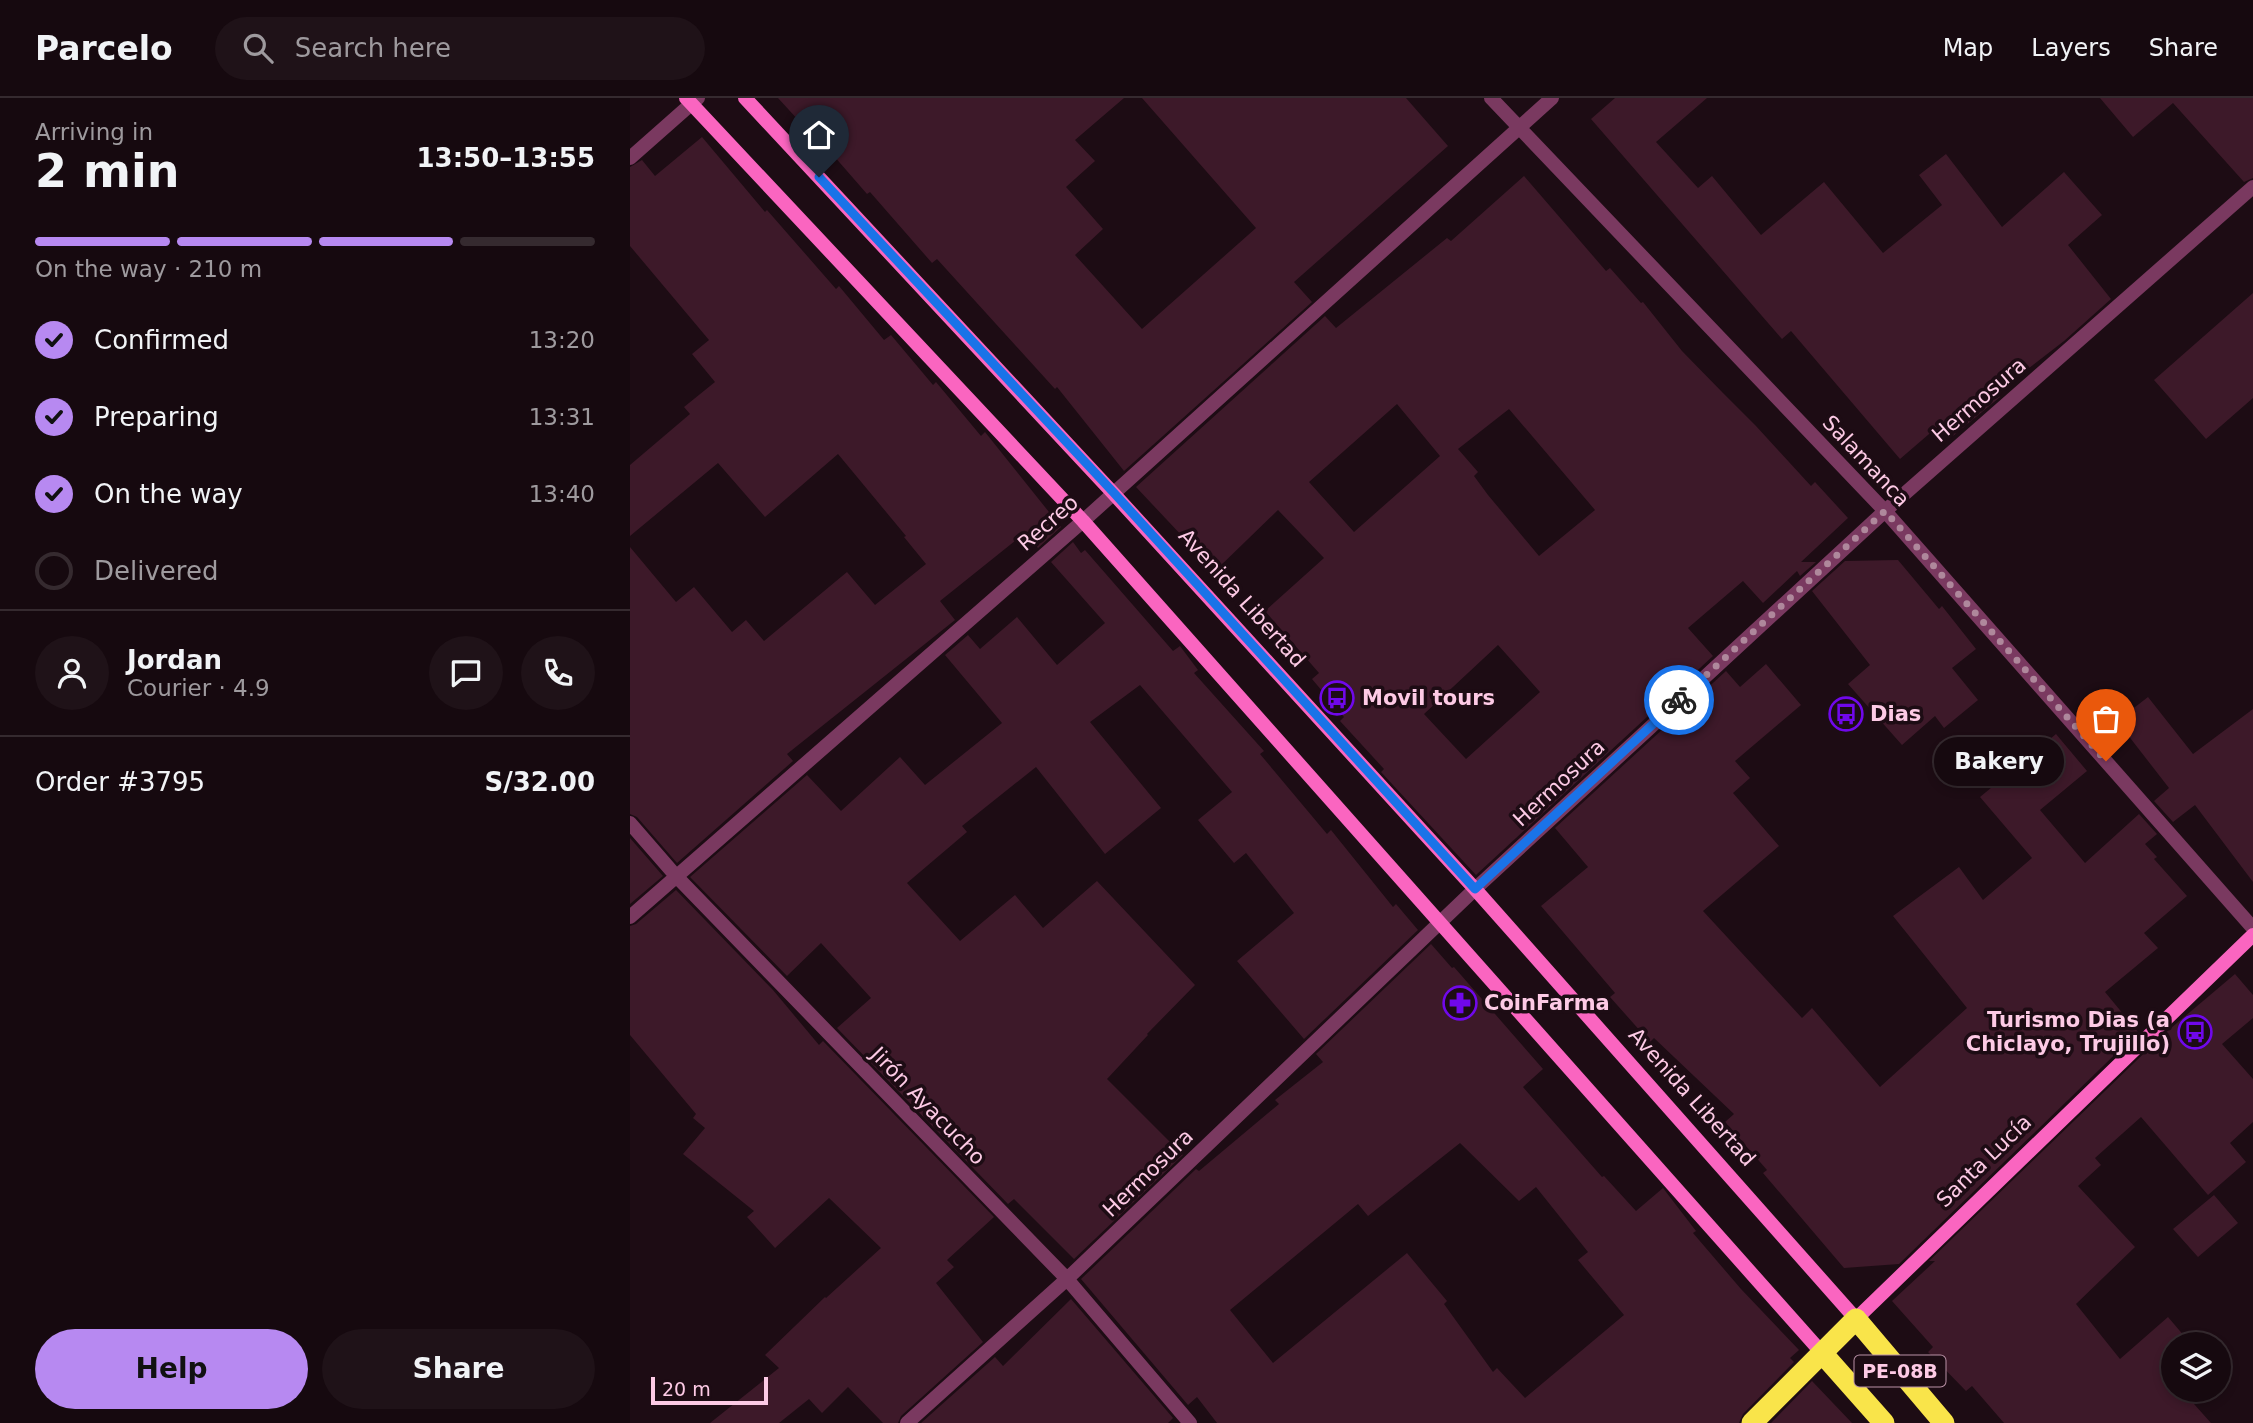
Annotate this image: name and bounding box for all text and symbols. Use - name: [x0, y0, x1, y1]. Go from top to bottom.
- search box: [215, 17, 705, 80]
- text: Parcelo: [35, 29, 173, 68]
- icon: search: [239, 29, 277, 67]
- text: Search here: [295, 33, 451, 63]
- text: Map: [1943, 34, 1993, 62]
- text: Layers: [2031, 34, 2111, 62]
- text: Share: [2149, 34, 2218, 62]
- pin: [789, 105, 849, 177]
- icon: home: [800, 116, 838, 154]
- text: Arriving in: [35, 119, 153, 145]
- text: 13:50–13:55: [416, 143, 595, 173]
- text: 2 min: [35, 144, 179, 198]
- text: On the way · 210 m: [35, 256, 262, 282]
- icon: check: [35, 321, 73, 359]
- text: Confirmed: [94, 325, 229, 355]
- text: 13:20: [529, 327, 595, 353]
- street label: Hermosura: [1927, 353, 2031, 447]
- icon: check: [35, 398, 73, 436]
- text: Preparing: [94, 402, 219, 432]
- text: 13:31: [529, 404, 595, 430]
- street label: Salamanca: [1818, 410, 1914, 512]
- icon: check: [35, 475, 73, 513]
- text: On the way: [94, 479, 243, 509]
- text: 13:40: [529, 481, 595, 507]
- street label: Recreo: [1013, 490, 1083, 556]
- street label: Avenida Libertad: [1174, 524, 1310, 672]
- text: Delivered: [94, 556, 218, 586]
- button: person: [35, 636, 109, 710]
- button: chat: [429, 636, 503, 710]
- button: phone: [521, 636, 595, 710]
- text: Jordan: [127, 645, 222, 675]
- courier: [1644, 665, 1714, 735]
- text: Courier · 4.9: [127, 675, 270, 701]
- bus stop icon: Movil tours: [1318, 679, 1356, 717]
- icon: bike: [1660, 681, 1698, 719]
- place label: Movil tours: [1362, 686, 1495, 710]
- pin: [2076, 689, 2136, 761]
- bus stop icon: Dias: [1827, 695, 1865, 733]
- icon: bag: [2087, 700, 2125, 738]
- place label: Dias: [1870, 702, 1921, 726]
- street label: Hermosura: [1508, 735, 1610, 831]
- callout: Bakery: [1934, 736, 2064, 786]
- text: Bakery: [1954, 748, 2044, 774]
- text: Order #3795: [35, 767, 205, 797]
- text: S/32.00: [485, 767, 595, 797]
- pharmacy icon: CoinFarma: [1441, 984, 1479, 1022]
- place label: CoinFarma: [1484, 991, 1610, 1015]
- place label: Turismo Dias (a Chiclayo, Trujillo): [1966, 1008, 2170, 1056]
- bus stop icon: Turismo Dias (a Chiclayo, Trujillo): [2176, 1013, 2214, 1051]
- street label: Avenida Libertad: [1624, 1023, 1760, 1171]
- street label: Jirón Ayacucho: [865, 1041, 990, 1170]
- street label: Santa Lucía: [1932, 1110, 2036, 1212]
- street label: Hermosura: [1098, 1124, 1198, 1222]
- button: Help: [35, 1329, 308, 1409]
- button: Share: [322, 1329, 595, 1409]
- map controls: [2161, 1332, 2231, 1402]
- button: layers: [2161, 1332, 2231, 1402]
- road number: PE-08B: [1854, 1356, 1946, 1386]
- scale bar: [651, 1374, 768, 1406]
- text: 20 m: [662, 1378, 711, 1400]

